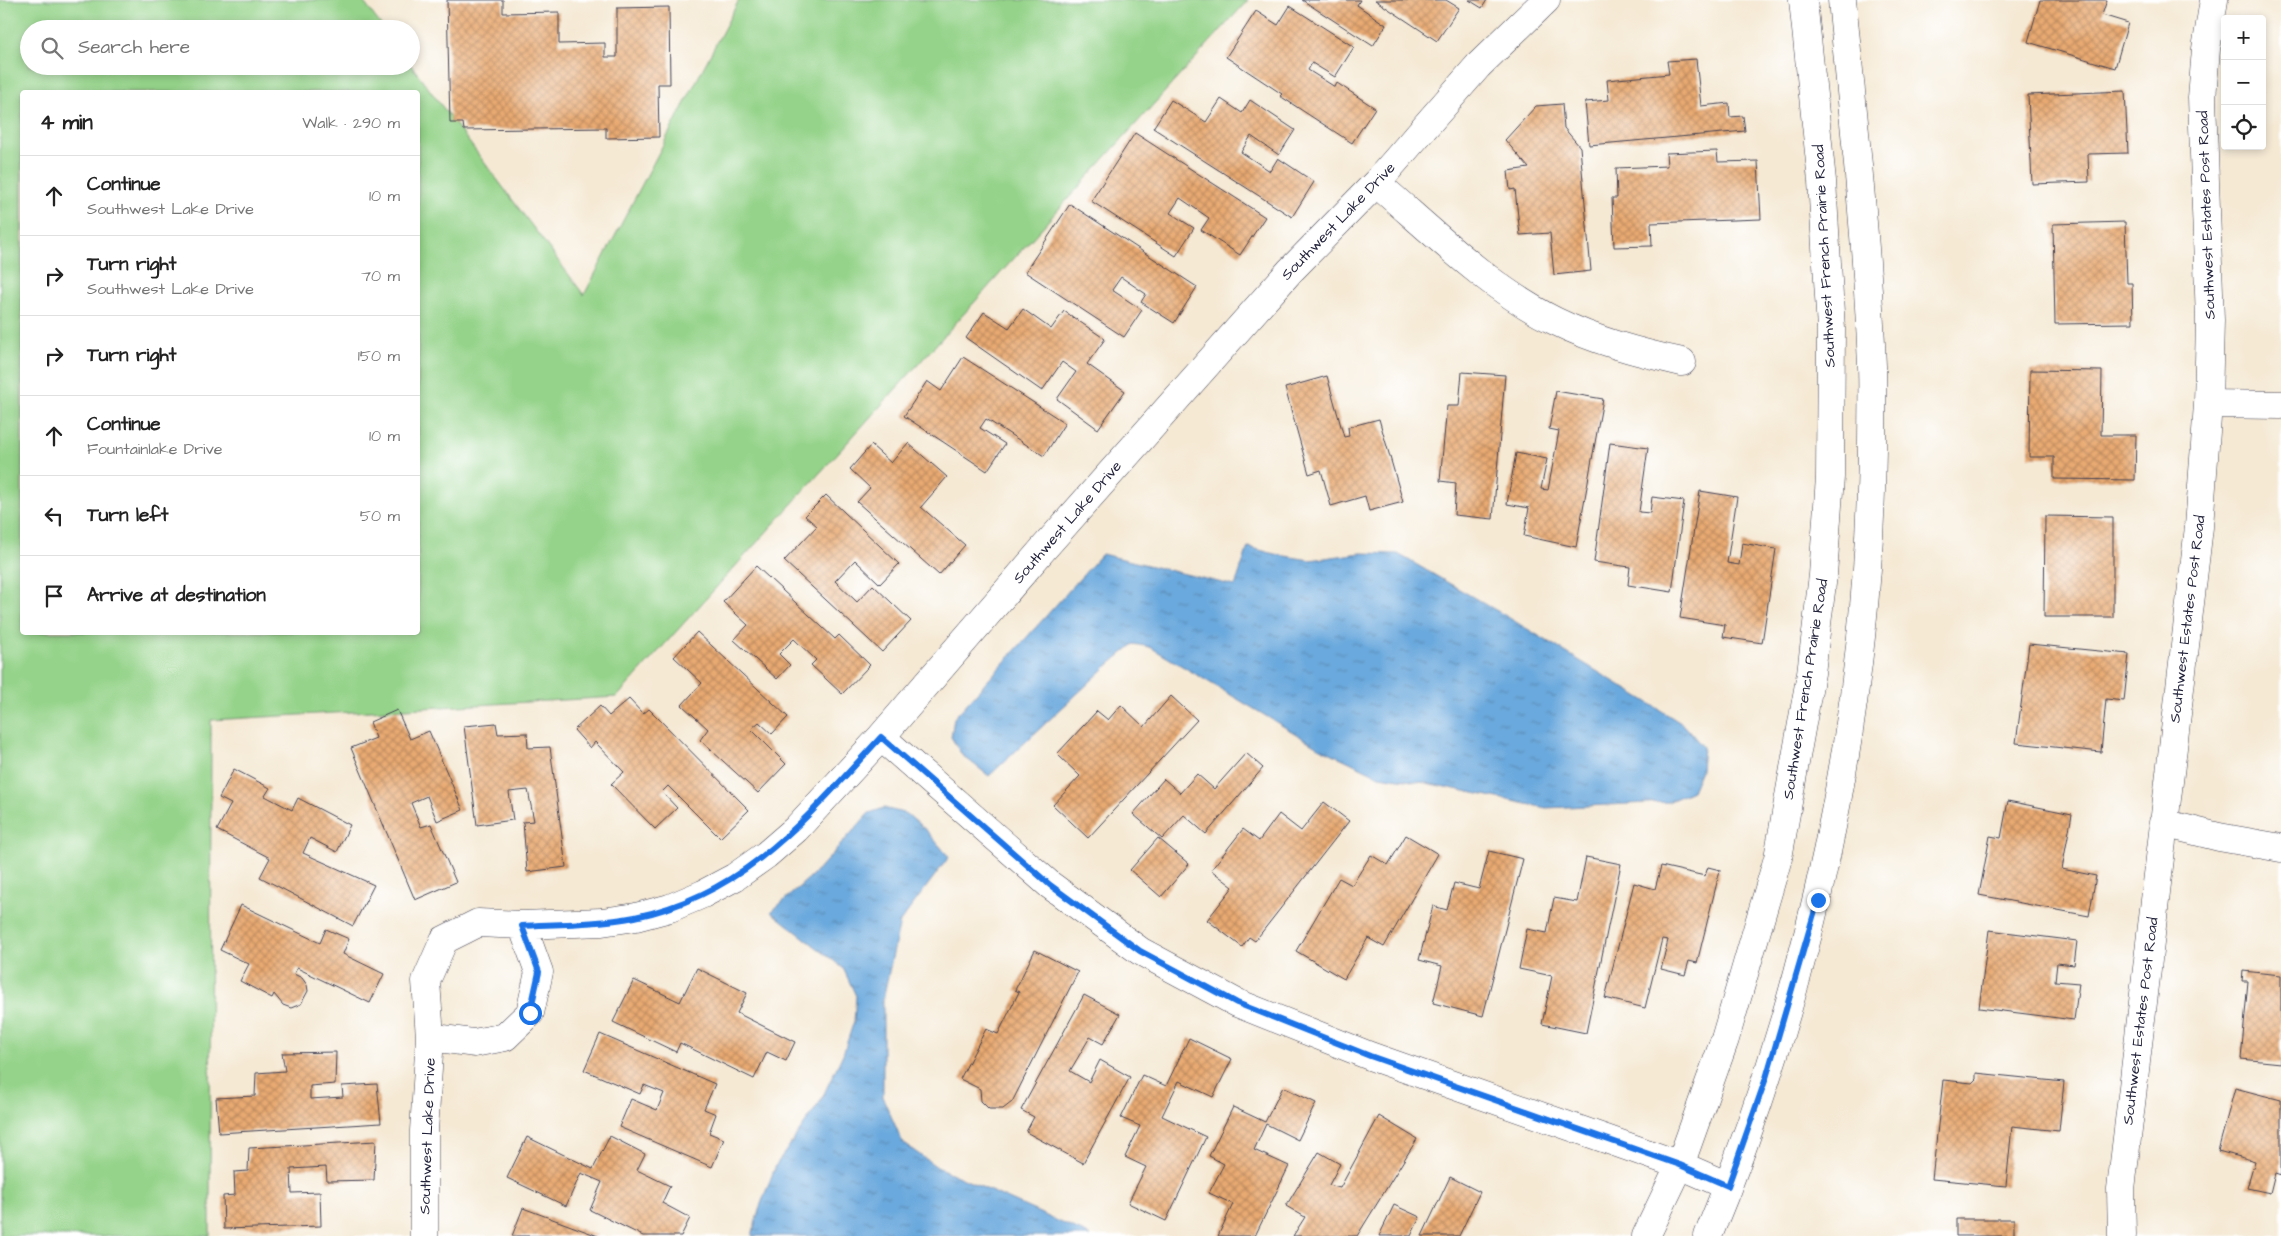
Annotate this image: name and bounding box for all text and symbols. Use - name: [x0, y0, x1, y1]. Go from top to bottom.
- map controls: [2221, 15, 2266, 150]
- button: +: [2221, 15, 2266, 60]
- search box: [20, 20, 420, 75]
- icon: search: [38, 34, 66, 62]
- text: Search here: [78, 34, 190, 61]
- button: −: [2221, 60, 2266, 105]
- button: locate: [2221, 105, 2266, 150]
- text: 4 min: [40, 108, 93, 137]
- street label: Southwest Estates Post Road: [2192, 110, 2221, 320]
- text: Walk · 290 m: [302, 112, 400, 134]
- street label: Southwest French Prairie Road: [1808, 144, 1841, 368]
- street label: Southwest Lake Drive: [1276, 158, 1400, 285]
- text: Continue: [87, 171, 161, 198]
- icon: ahead: [40, 182, 68, 210]
- text: 10 m: [369, 185, 400, 207]
- text: Southwest Lake Drive: [87, 198, 254, 220]
- text: Turn right: [87, 251, 176, 278]
- icon: right: [40, 262, 68, 290]
- text: 70 m: [361, 265, 400, 287]
- text: Southwest Lake Drive: [87, 278, 254, 300]
- icon: right: [40, 342, 68, 370]
- text: Turn right: [87, 342, 176, 369]
- text: 150 m: [358, 345, 400, 367]
- text: Continue: [87, 411, 161, 438]
- icon: ahead: [40, 422, 68, 450]
- text: 10 m: [369, 425, 400, 447]
- text: Fountainlake Drive: [87, 438, 222, 460]
- street label: Southwest Lake Drive: [1008, 456, 1127, 588]
- icon: left: [40, 502, 68, 530]
- text: Turn left: [87, 502, 168, 529]
- text: 50 m: [360, 505, 400, 527]
- street label: Southwest Estates Post Road: [2164, 514, 2211, 724]
- street label: Southwest French Prairie Road: [1778, 577, 1833, 801]
- icon: arrive: [40, 582, 68, 610]
- text: Arrive at destination: [87, 582, 266, 609]
- route end: [1807, 889, 1830, 912]
- street label: Southwest Estates Post Road: [2117, 916, 2164, 1126]
- route start: [519, 1002, 542, 1025]
- street label: Southwest Lake Drive: [414, 1057, 441, 1215]

